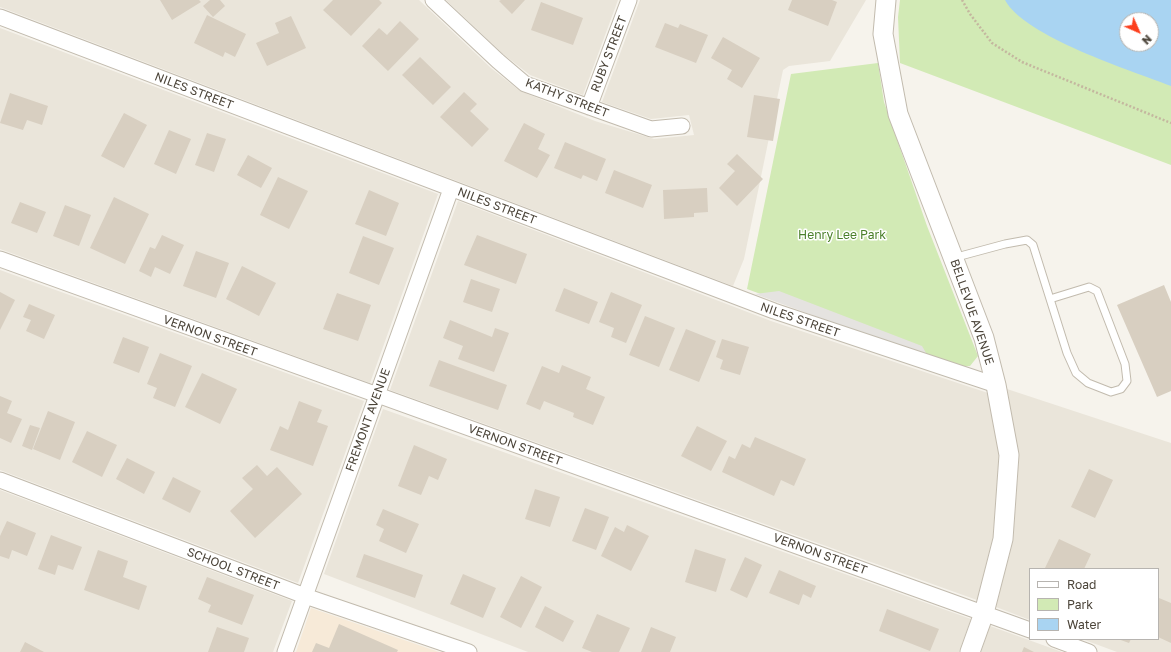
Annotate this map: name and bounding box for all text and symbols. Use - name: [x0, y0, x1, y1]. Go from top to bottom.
- north arrow: [1119, 12, 1159, 52]
- street label: RUBY STREET: [588, 14, 630, 94]
- text: N: [1140, 33, 1155, 48]
- street label: NILES STREET: [153, 69, 235, 113]
- street label: KATHY STREET: [523, 75, 611, 121]
- street label: NILES STREET: [456, 184, 538, 228]
- park label: Henry Lee Park: [798, 228, 886, 242]
- street label: BELLEVUE AVENUE: [947, 257, 997, 367]
- street label: NILES STREET: [758, 300, 842, 340]
- street label: VERNON STREET: [161, 312, 259, 360]
- street label: FREMONT AVENUE: [343, 366, 393, 474]
- street label: VERNON STREET: [466, 421, 564, 469]
- street label: VERNON STREET: [771, 530, 869, 578]
- street label: SCHOOL STREET: [185, 545, 281, 593]
- legend: [1029, 568, 1159, 640]
- text: Road: [1067, 577, 1096, 592]
- text: Park: [1067, 597, 1093, 612]
- text: Water: [1067, 617, 1101, 632]

